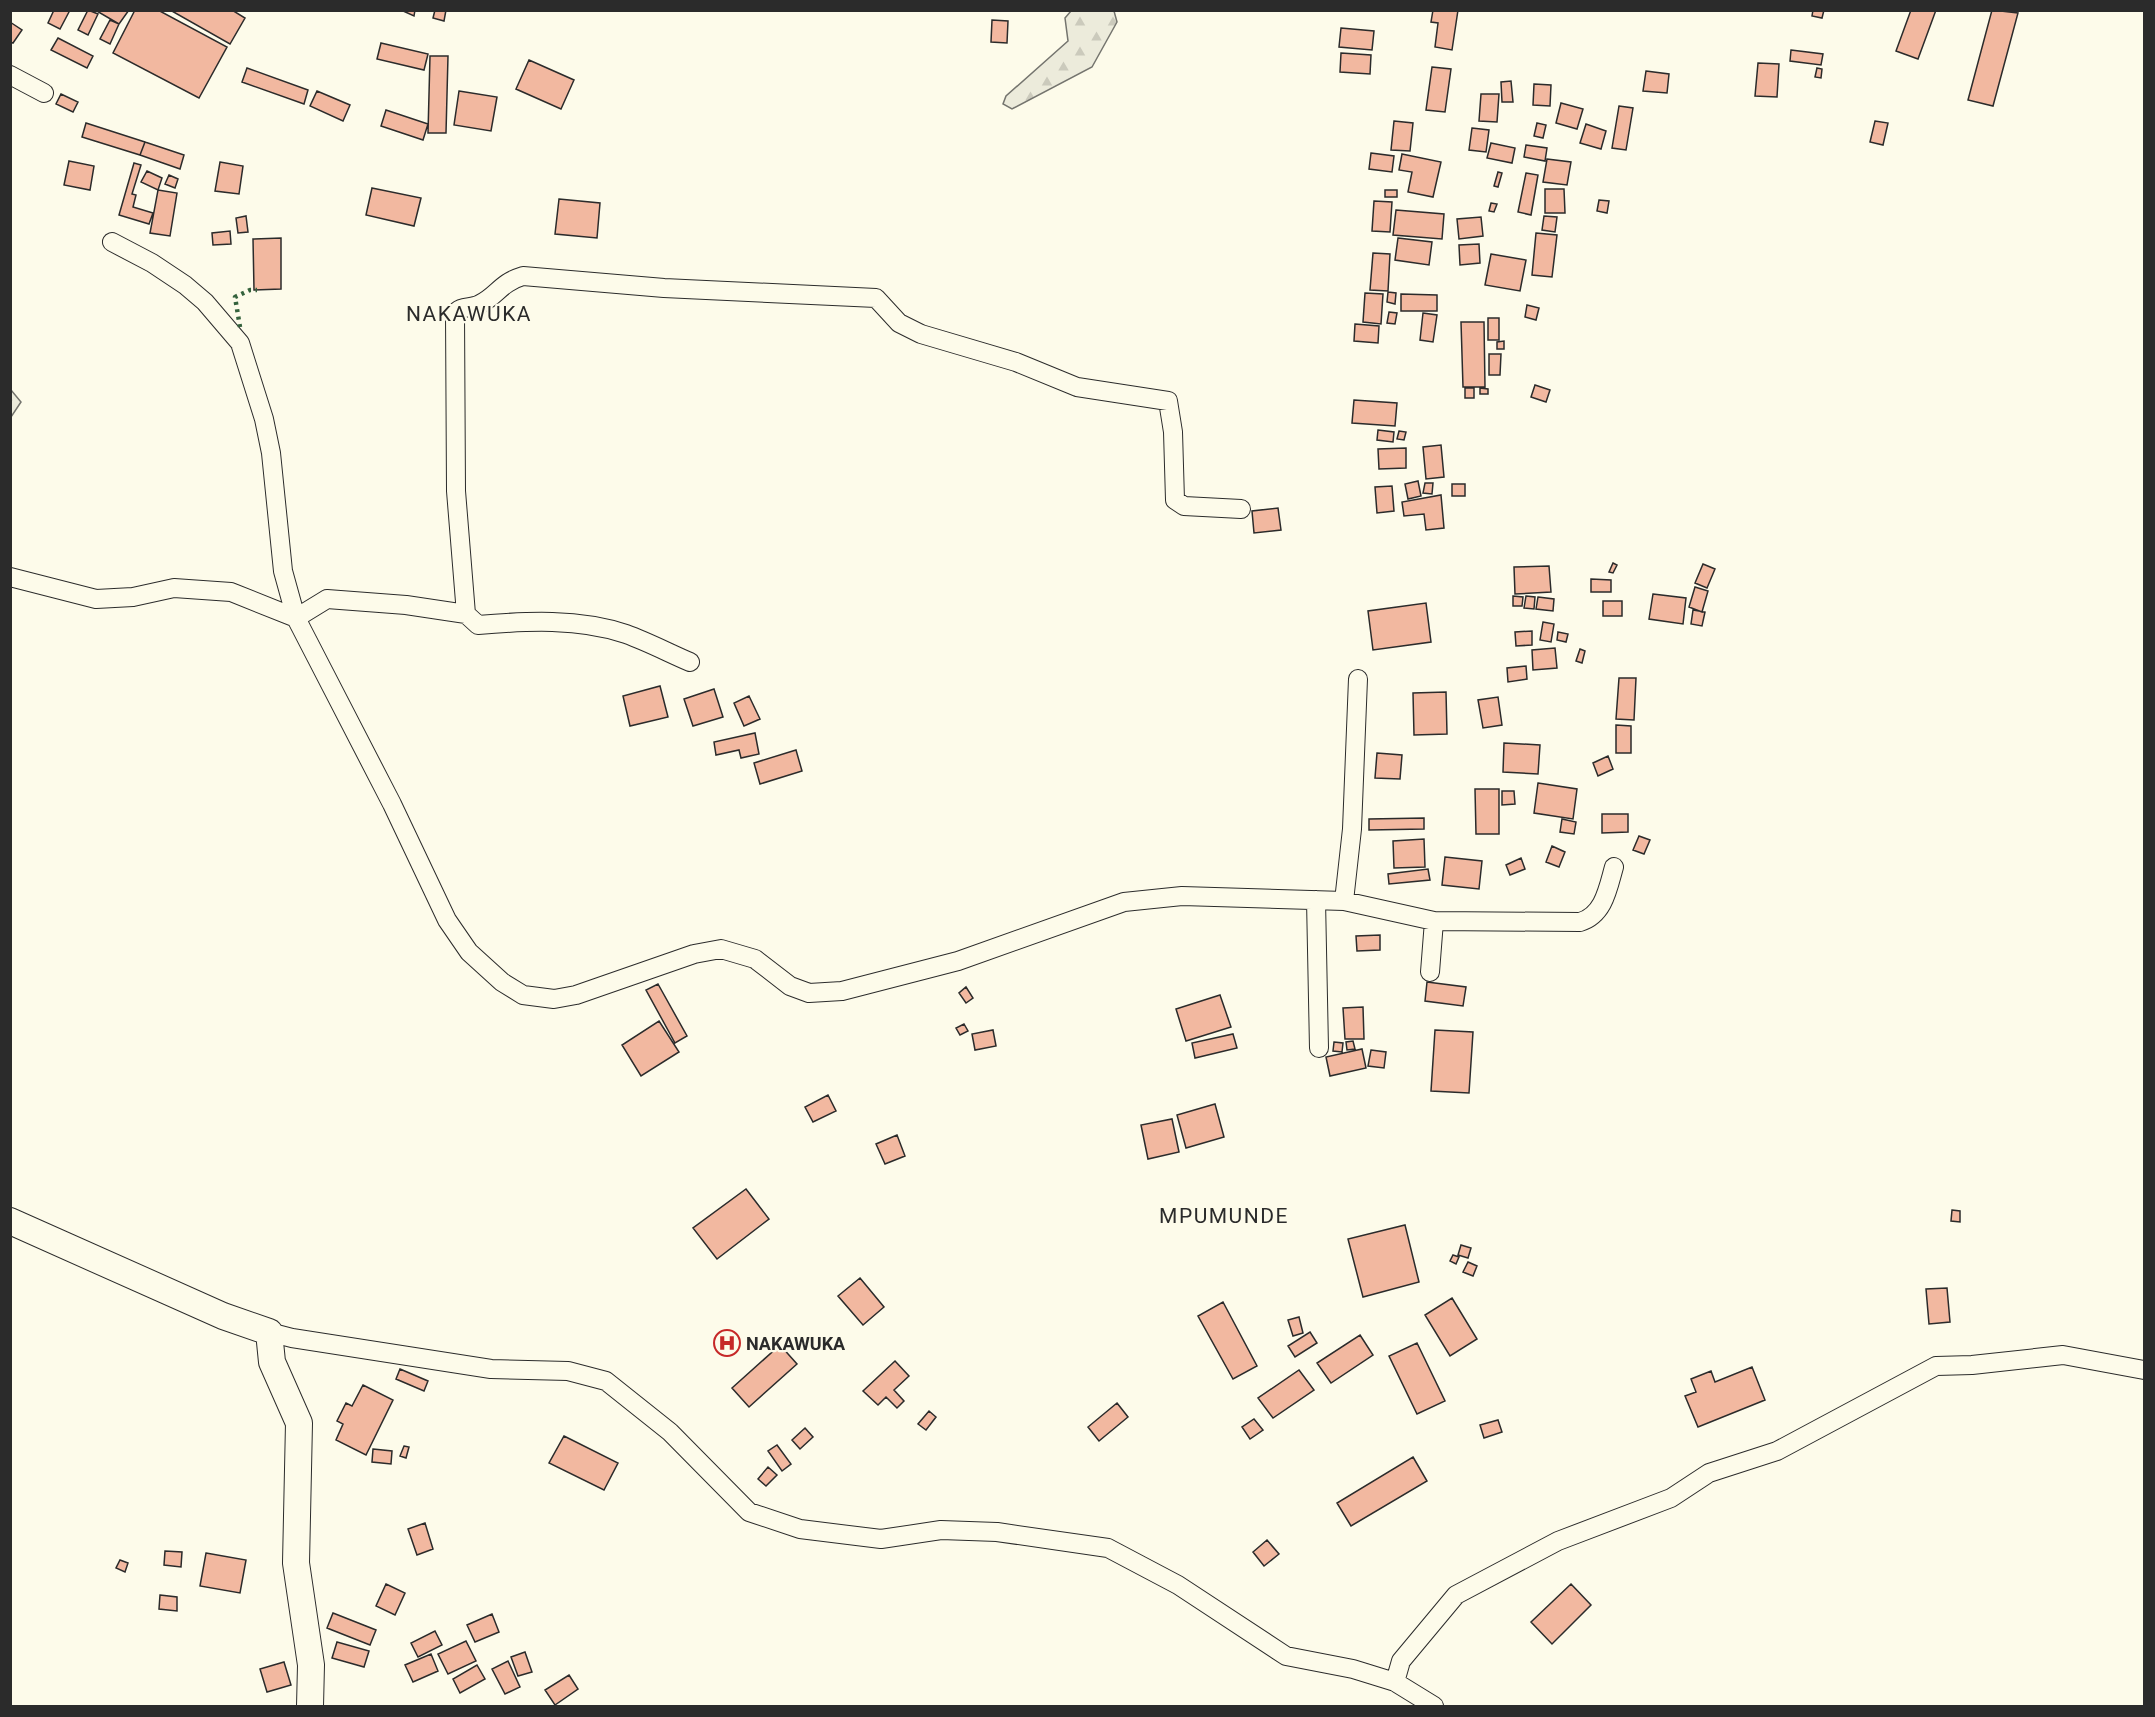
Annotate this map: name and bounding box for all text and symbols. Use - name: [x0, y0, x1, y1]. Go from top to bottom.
- district label: NAKAWUKA: [406, 302, 532, 326]
- district label: MPUMUNDE: [1159, 1204, 1289, 1228]
- hospital icon: NAKAWUKA: [712, 1328, 742, 1358]
- place label: NAKAWUKA: [746, 1333, 846, 1354]

